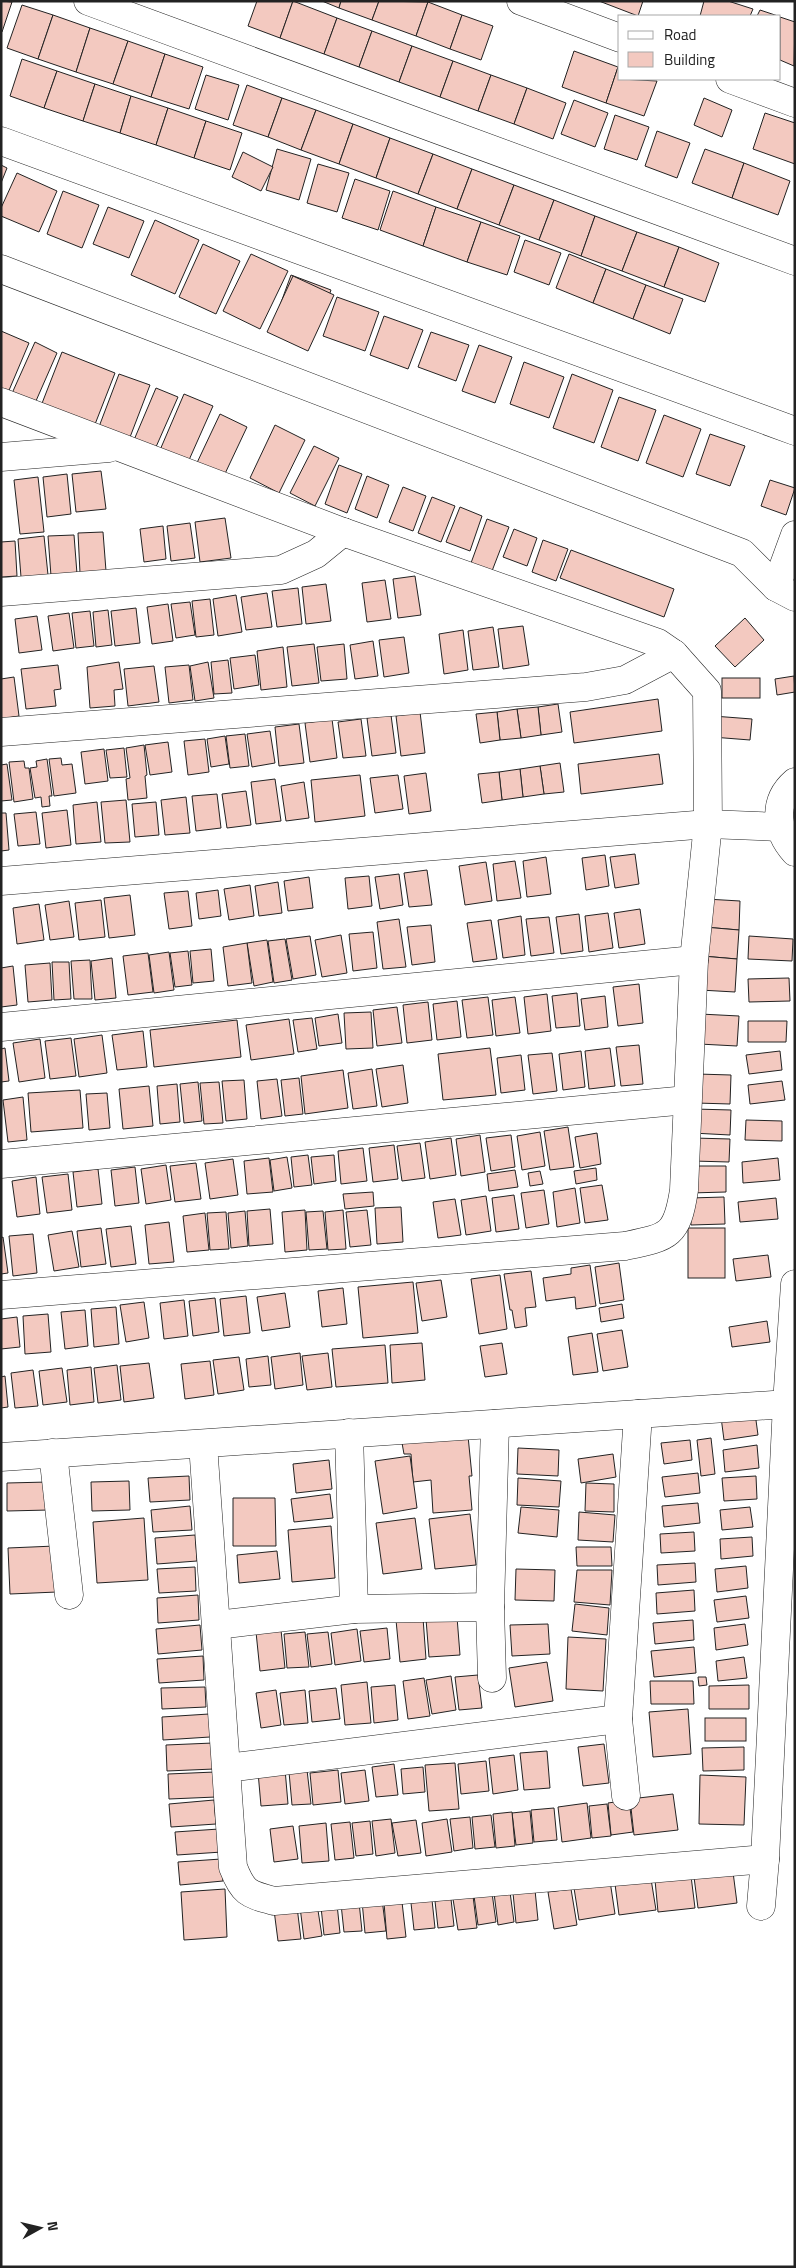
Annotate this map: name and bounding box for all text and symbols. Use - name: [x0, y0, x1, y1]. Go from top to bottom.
- legend: [618, 15, 781, 80]
- text: Road: [664, 23, 696, 46]
- text: Building: [664, 48, 715, 71]
- north arrow: [15, 2203, 65, 2253]
- text: N: [42, 2220, 64, 2232]

